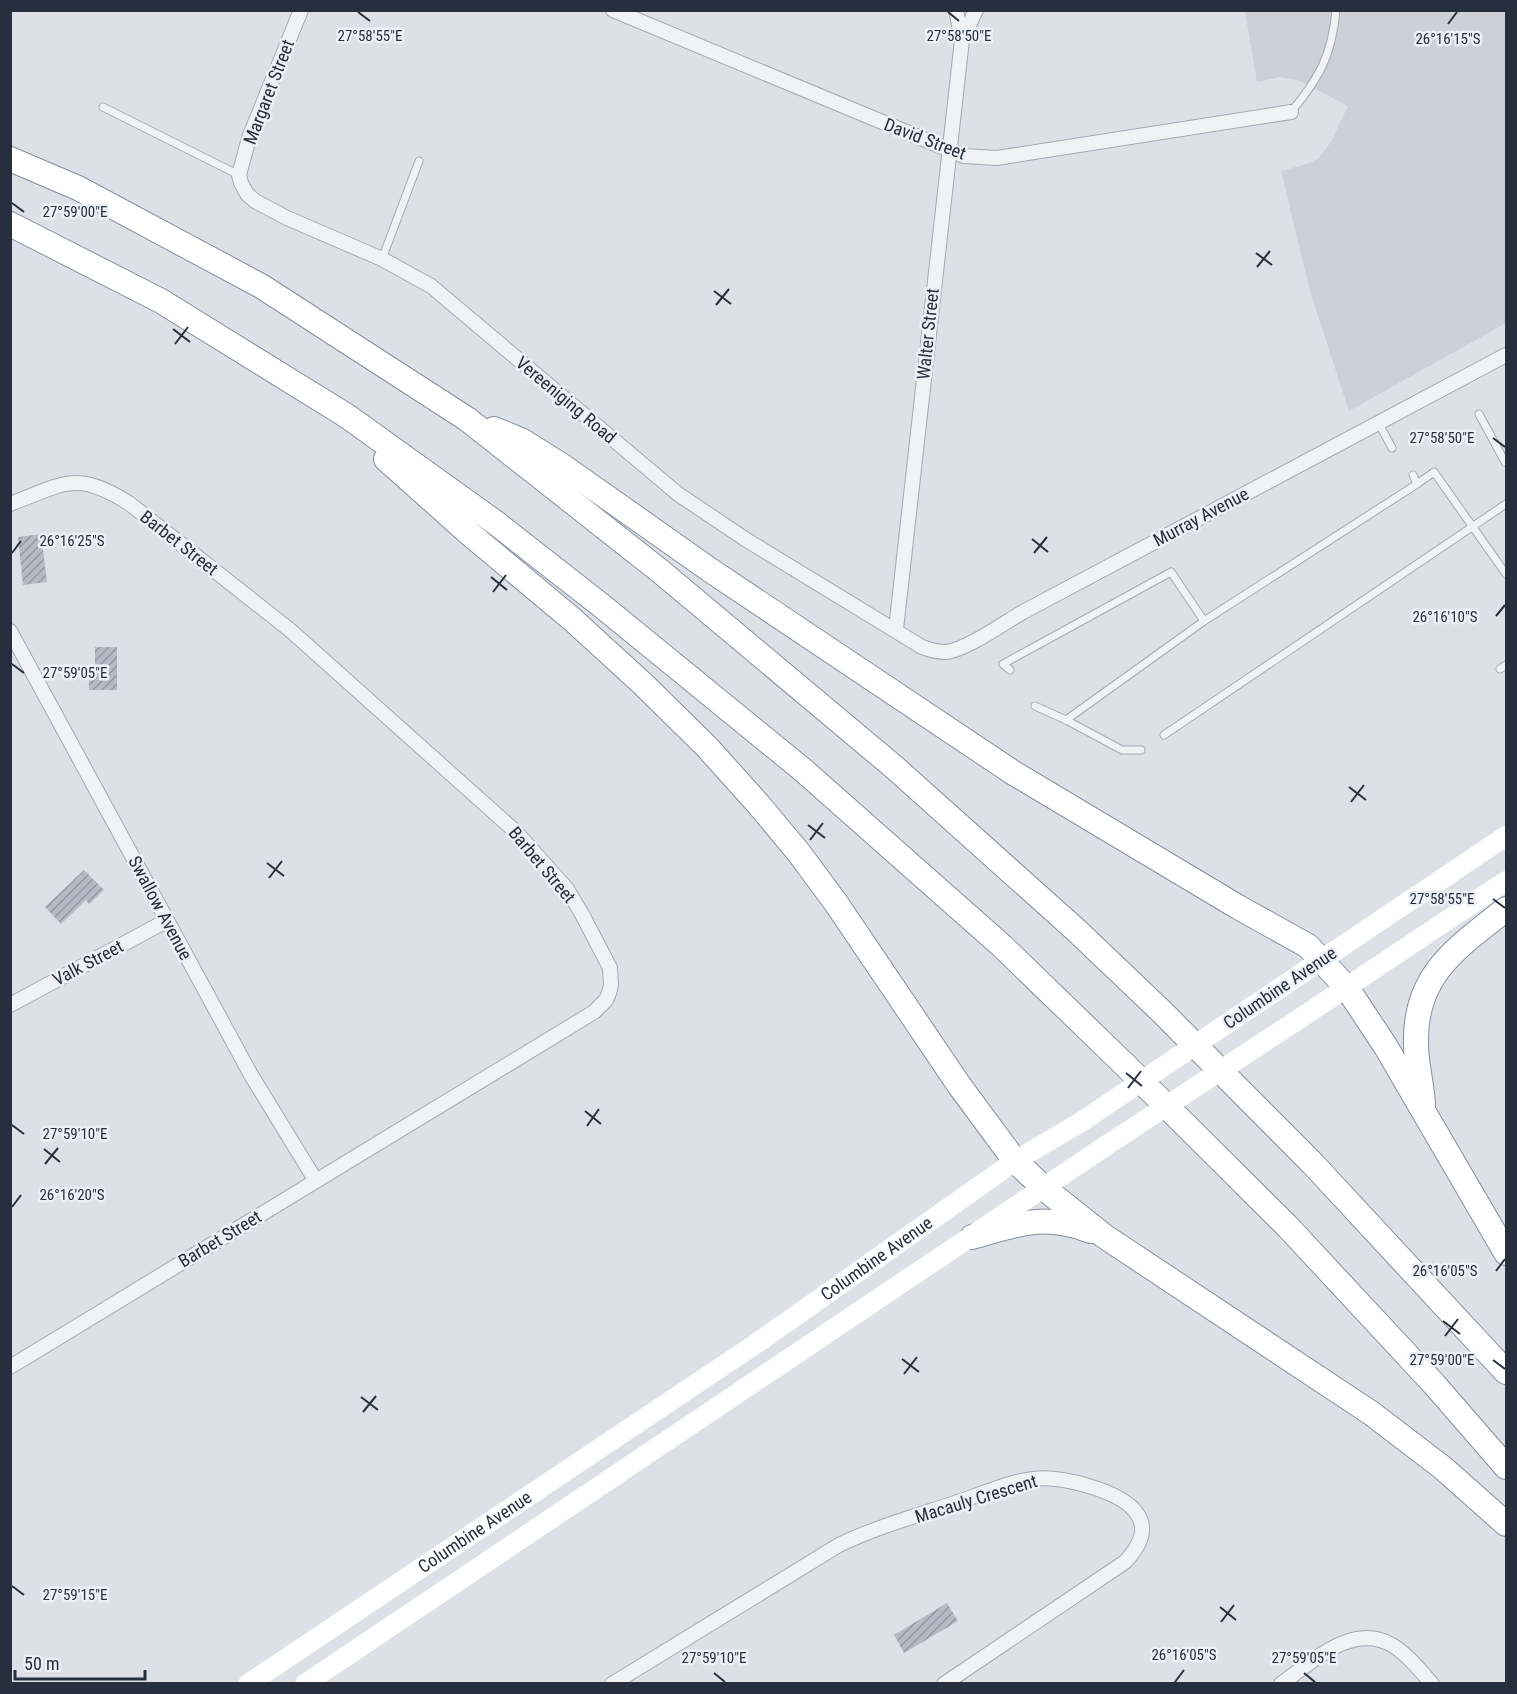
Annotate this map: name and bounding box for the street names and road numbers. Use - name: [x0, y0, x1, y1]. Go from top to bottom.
- street label: Margaret Street: [239, 37, 298, 147]
- street label: David Street: [881, 113, 969, 164]
- street label: Walter Street: [912, 287, 943, 381]
- street label: Vereeniging Road: [512, 352, 621, 448]
- street label: Murray Avenue: [1150, 483, 1252, 550]
- street label: Barbet Street: [136, 506, 222, 579]
- street label: Barbet Street: [504, 822, 580, 907]
- street label: Swallow Avenue: [124, 852, 197, 963]
- street label: Valk Street: [49, 935, 127, 990]
- street label: Columbine Avenue: [1219, 942, 1340, 1033]
- street label: Barbet Street: [175, 1206, 265, 1271]
- street label: Columbine Avenue: [816, 1212, 936, 1305]
- street label: Macauly Crescent: [912, 1470, 1039, 1527]
- street label: Columbine Avenue: [414, 1486, 535, 1577]

